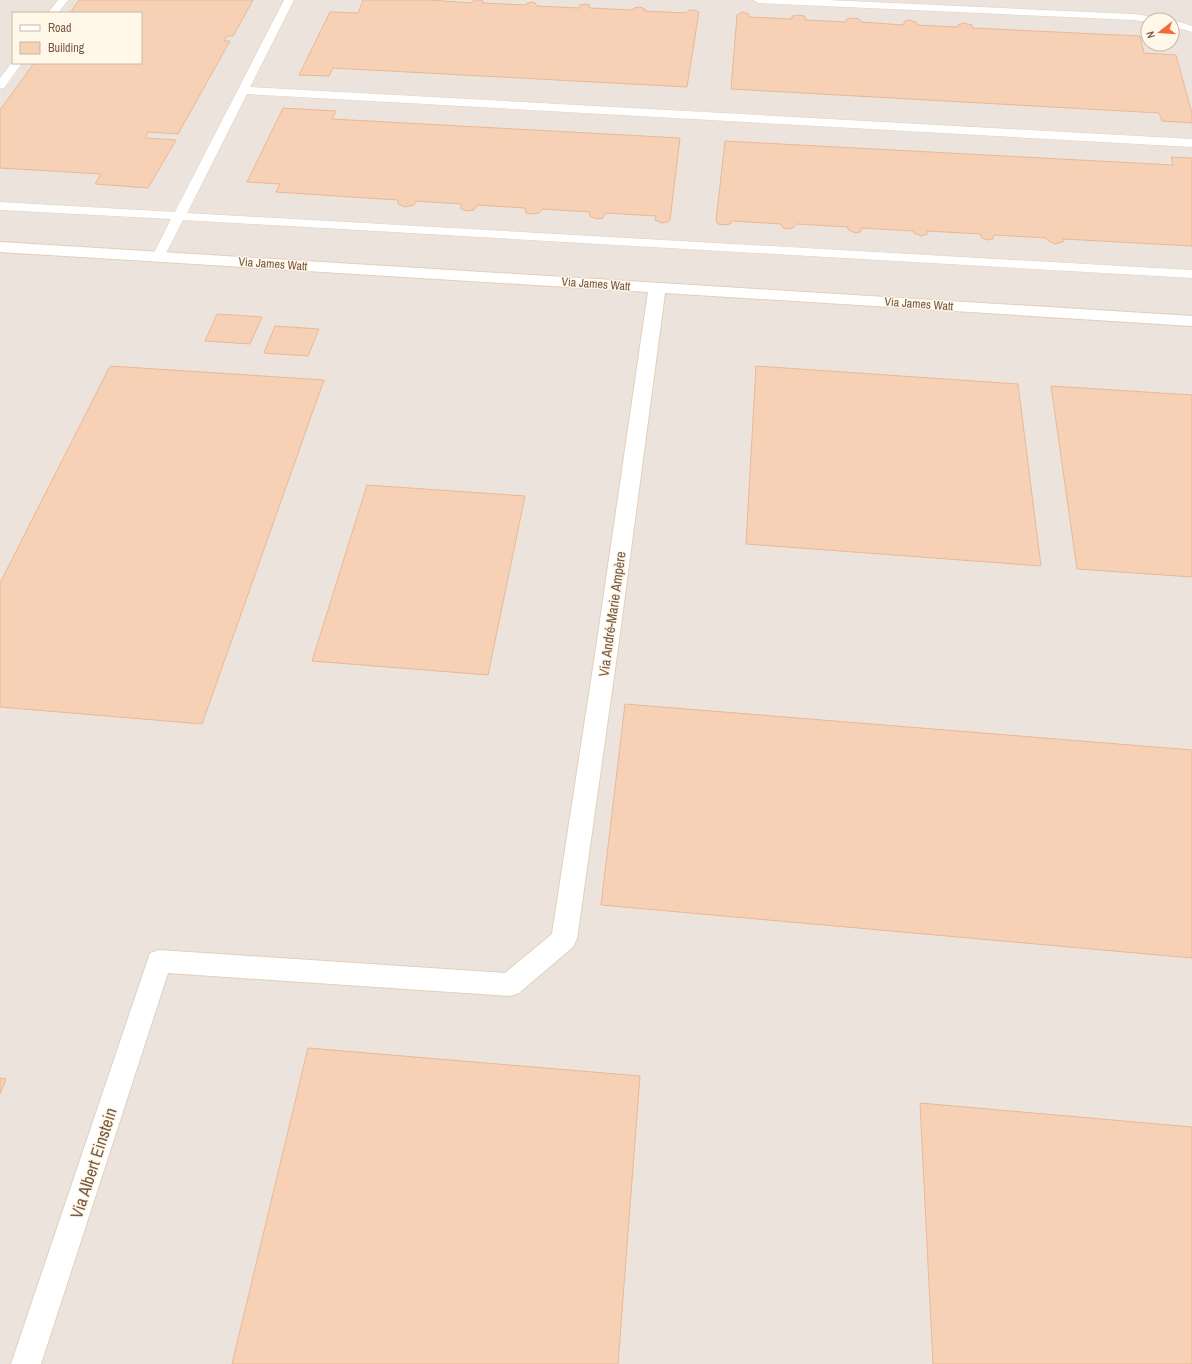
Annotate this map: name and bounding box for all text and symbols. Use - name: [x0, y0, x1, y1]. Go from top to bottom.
- legend: [12, 12, 142, 64]
- north arrow: [1140, 12, 1180, 52]
- text: Road: [48, 20, 72, 36]
- text: N: [1143, 30, 1158, 40]
- text: Building: [48, 40, 85, 56]
- street label: Via James Watt: [238, 254, 308, 274]
- street label: Via James Watt: [561, 274, 631, 294]
- street label: Via James Watt: [884, 294, 954, 314]
- street label: Via André-Marie Ampère: [594, 550, 630, 678]
- street label: Via Albert Einstein: [64, 1105, 122, 1221]

